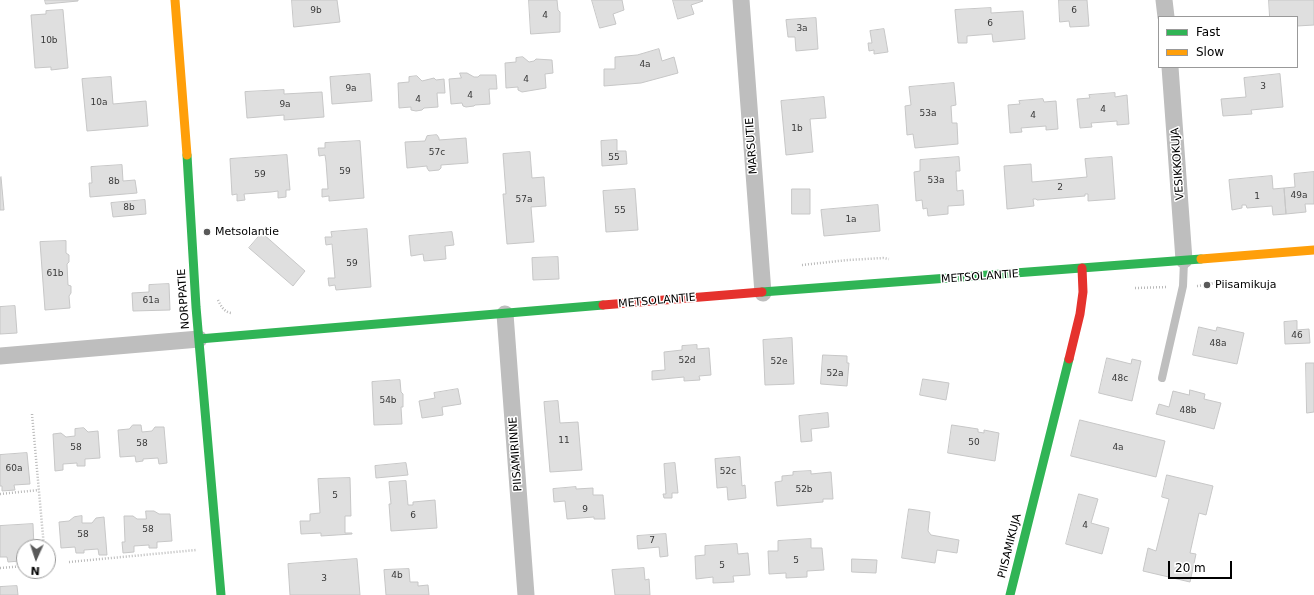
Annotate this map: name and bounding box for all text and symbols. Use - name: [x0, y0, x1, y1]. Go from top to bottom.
- house number: 9b: [310, 6, 322, 16]
- house number: 6: [1071, 6, 1077, 16]
- house number: 4: [542, 11, 548, 21]
- legend: [1158, 16, 1298, 68]
- house number: 6: [987, 19, 993, 29]
- house number: 3a: [796, 24, 808, 34]
- text: Fast: [1196, 25, 1220, 39]
- house number: 10b: [40, 36, 58, 46]
- text: Slow: [1196, 45, 1224, 59]
- house number: 4a: [639, 60, 651, 70]
- house number: 4: [523, 75, 529, 85]
- house number: 3: [1260, 82, 1266, 92]
- house number: 9a: [345, 84, 357, 94]
- house number: 4: [467, 91, 473, 101]
- house number: 4: [415, 95, 421, 105]
- house number: 10a: [91, 98, 107, 108]
- house number: 9a: [279, 100, 291, 110]
- house number: 4: [1100, 105, 1106, 115]
- house number: 53a: [920, 109, 936, 119]
- house number: 4: [1030, 111, 1036, 121]
- street label: MARSUTIE: [743, 117, 761, 175]
- house number: 1b: [791, 124, 803, 134]
- street label: VESIKKOKUJA: [1169, 127, 1187, 201]
- house number: 57c: [429, 148, 445, 158]
- house number: 55: [608, 153, 620, 163]
- house number: 59: [339, 167, 351, 177]
- house number: 59: [254, 170, 266, 180]
- house number: 53a: [928, 176, 944, 186]
- house number: 8b: [108, 177, 120, 187]
- house number: 2: [1057, 183, 1063, 193]
- house number: 49a: [1291, 191, 1307, 201]
- house number: 1: [1254, 192, 1260, 202]
- house number: 57a: [516, 195, 532, 205]
- house number: 8b: [123, 203, 135, 213]
- house number: 55: [614, 206, 626, 216]
- house number: 1a: [845, 215, 857, 225]
- place label: Metsolantie: [215, 225, 279, 239]
- marker: Metsolantie: [202, 227, 212, 237]
- house number: 59: [346, 259, 358, 269]
- street label: NORPPATIE: [175, 268, 193, 330]
- street label: METSOLANTIE: [941, 268, 1019, 286]
- house number: 61b: [46, 269, 64, 279]
- place label: Piisamikuja: [1215, 278, 1277, 292]
- marker: Piisamikuja: [1202, 280, 1212, 290]
- street label: METSOLANTIE: [618, 291, 696, 311]
- house number: 61a: [143, 296, 159, 306]
- house number: 46: [1291, 331, 1303, 341]
- house number: 48a: [1210, 339, 1226, 349]
- house number: 52d: [678, 356, 696, 366]
- house number: 52e: [771, 357, 787, 367]
- house number: 52a: [827, 369, 843, 379]
- house number: 48c: [1112, 374, 1128, 384]
- house number: 54b: [379, 396, 397, 406]
- house number: 48b: [1179, 406, 1197, 416]
- street label: PIISAMIRINNE: [507, 416, 525, 492]
- house number: 11: [558, 436, 570, 446]
- house number: 50: [968, 438, 980, 448]
- house number: 58: [136, 439, 148, 449]
- house number: 58: [70, 443, 82, 453]
- house number: 4a: [1112, 443, 1124, 453]
- house number: 60a: [6, 464, 22, 474]
- house number: 52c: [720, 467, 736, 477]
- house number: 52b: [795, 485, 813, 495]
- house number: 5: [332, 491, 338, 501]
- house number: 9: [582, 505, 588, 515]
- house number: 6: [410, 511, 416, 521]
- street label: PIISAMIKUJA: [996, 512, 1024, 580]
- house number: 4: [1082, 521, 1088, 531]
- house number: 58: [142, 525, 154, 535]
- house number: 58: [77, 530, 89, 540]
- house number: 7: [649, 536, 655, 546]
- north arrow: [16, 539, 56, 579]
- scale bar: [1170, 553, 1234, 579]
- house number: 5: [793, 556, 799, 566]
- house number: 5: [719, 561, 725, 571]
- text: 20 m: [1175, 561, 1206, 575]
- text: N: [30, 564, 40, 577]
- house number: 4b: [391, 571, 403, 581]
- house number: 3: [321, 574, 327, 584]

